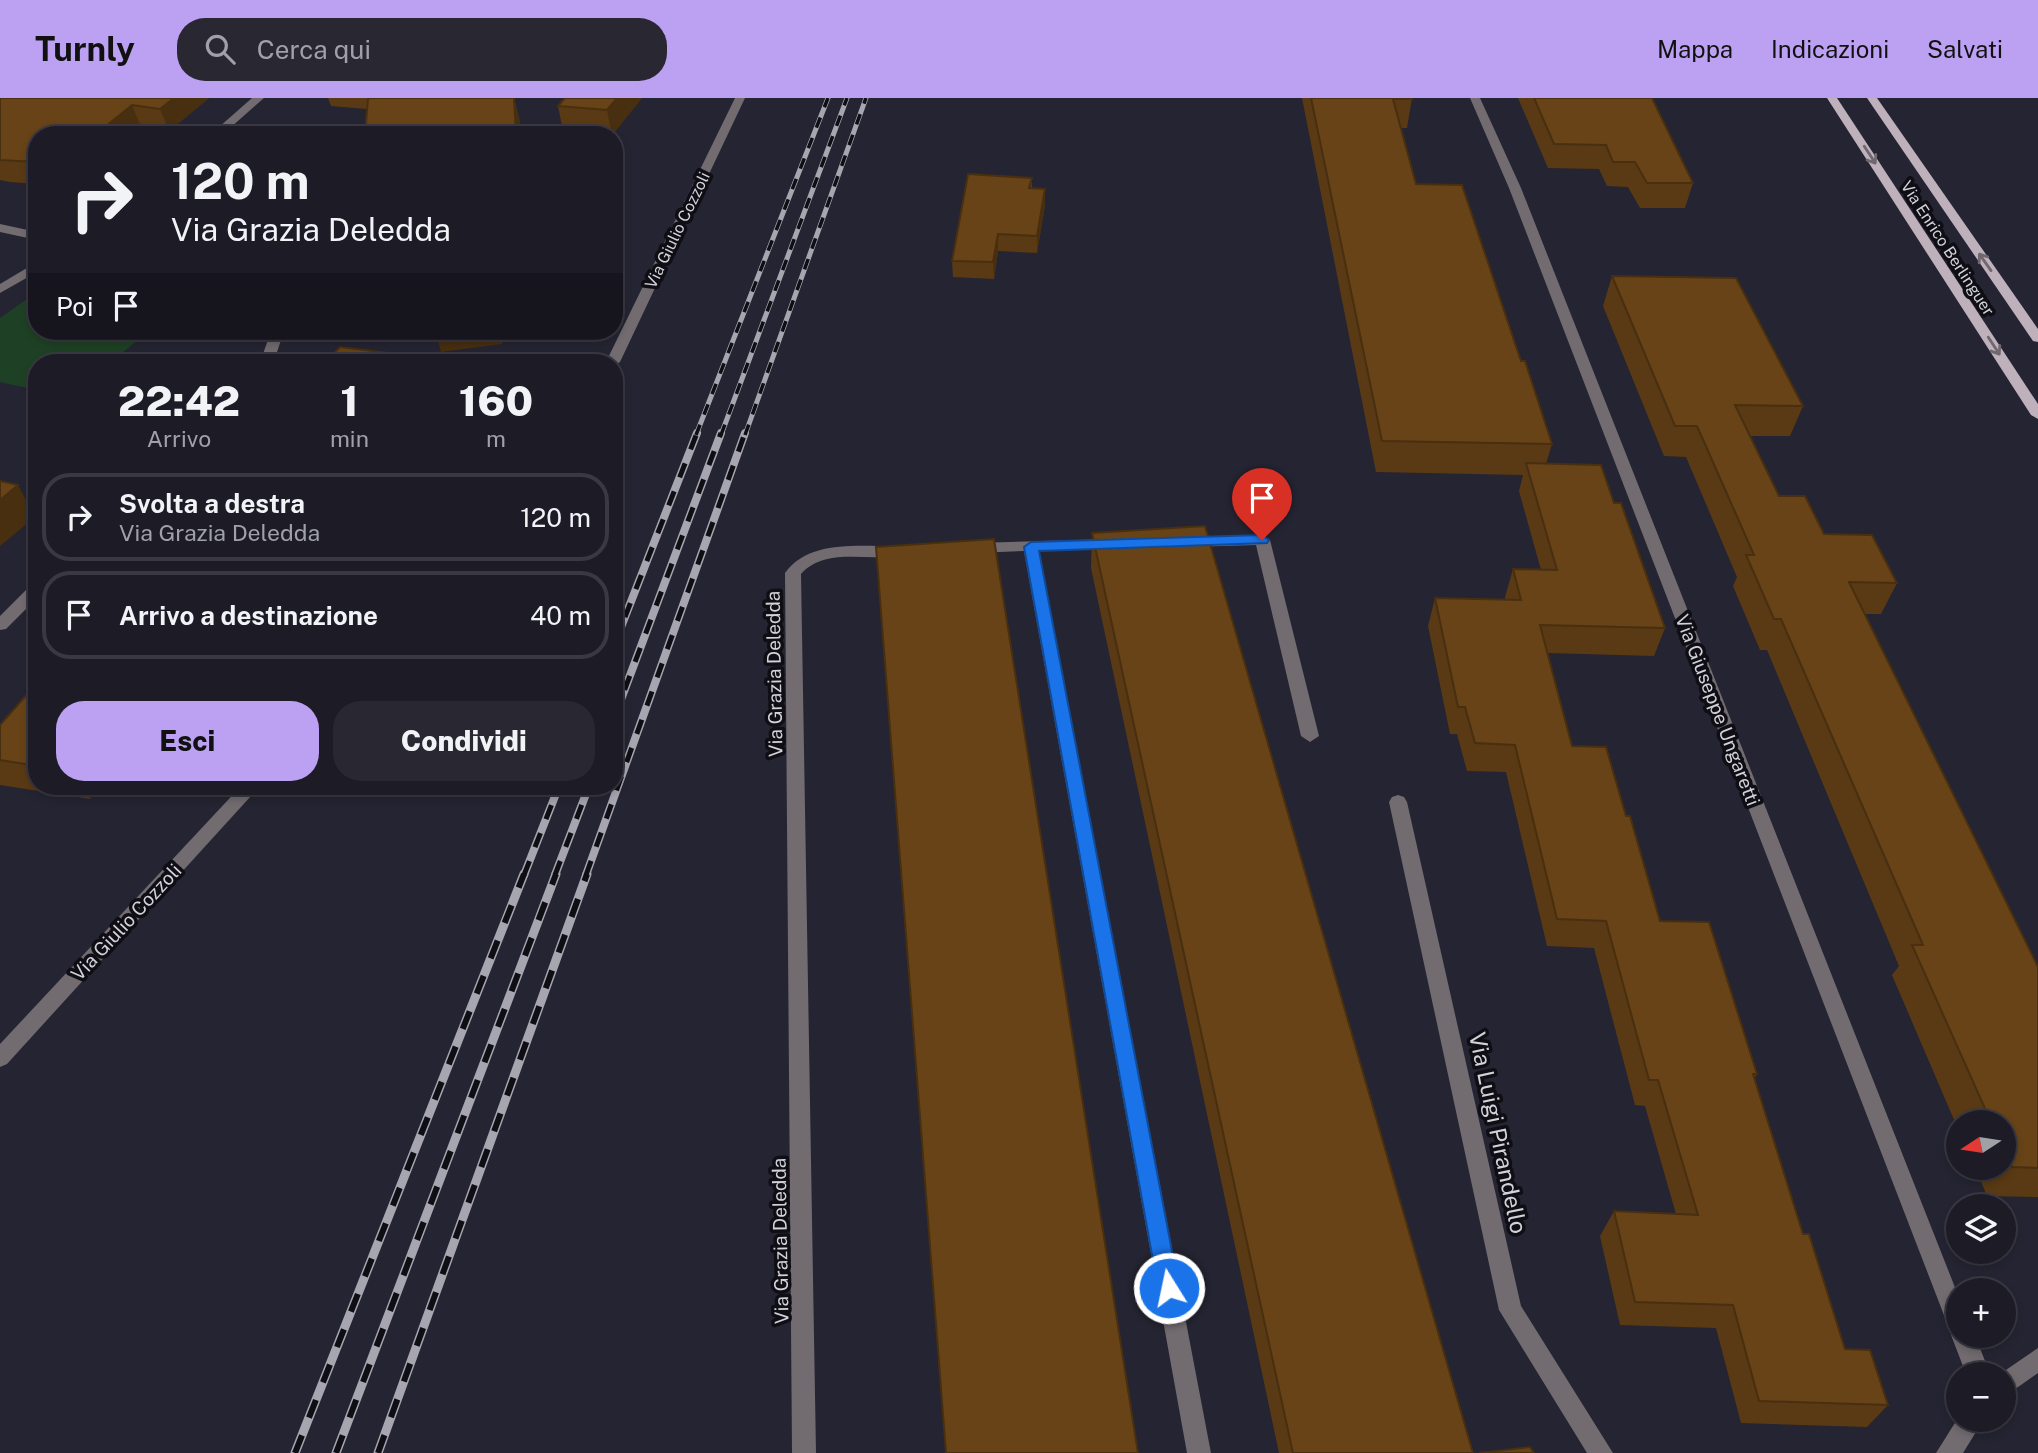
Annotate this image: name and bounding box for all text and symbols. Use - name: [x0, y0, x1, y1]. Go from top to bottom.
- search box: [177, 18, 667, 81]
- text: Turnly: [35, 30, 135, 68]
- icon: search: [201, 30, 239, 68]
- text: Cerca qui: [257, 34, 371, 65]
- text: Mappa: [1657, 35, 1733, 63]
- text: Indicazioni: [1771, 35, 1889, 63]
- text: Salvati: [1927, 35, 2003, 63]
- one-way arrow: [1863, 145, 1877, 165]
- text: 120 m: [171, 152, 310, 210]
- icon: right: [56, 154, 147, 245]
- street label: Via Giulio Cozzoli: [641, 169, 714, 292]
- street label: Via Enrico Berlinguer: [1897, 177, 1998, 319]
- text: Via Grazia Deledda: [171, 211, 451, 248]
- one-way arrow: [1978, 253, 1992, 272]
- icon: arrive: [107, 287, 145, 325]
- text: Poi: [56, 291, 93, 322]
- one-way arrow: [1986, 336, 2001, 355]
- text: 22:42: [118, 376, 240, 425]
- text: 1: [340, 376, 359, 425]
- text: 160: [459, 376, 533, 425]
- text: Arrivo: [147, 425, 211, 452]
- text: min: [330, 425, 369, 452]
- text: m: [486, 425, 506, 452]
- pin: [1232, 468, 1292, 540]
- icon: arrive: [1243, 479, 1281, 517]
- text: Svolta a destra: [119, 488, 305, 519]
- icon: right: [60, 498, 98, 536]
- text: 120 m: [520, 502, 591, 533]
- text: Via Grazia Deledda: [119, 519, 320, 546]
- street label: Via Grazia Deledda: [762, 591, 786, 757]
- icon: arrive: [60, 596, 98, 634]
- text: Arrivo a destinazione: [119, 600, 378, 631]
- text: 40 m: [530, 600, 591, 631]
- street label: Via Giuseppe Ungaretti: [1671, 611, 1765, 809]
- button: Esci: [56, 701, 319, 781]
- button: Condividi: [333, 701, 595, 781]
- street label: Via Giulio Cozzoli: [66, 859, 186, 985]
- street label: Via Luigi Pirandello: [1464, 1030, 1533, 1236]
- north arrow: [1946, 1110, 2016, 1180]
- map controls: [1946, 1110, 2016, 1432]
- street label: Via Grazia Deledda: [768, 1158, 792, 1324]
- button: layers: [1946, 1194, 2016, 1264]
- position arrow: [1132, 1251, 1206, 1325]
- button: +: [1946, 1278, 2016, 1348]
- button: −: [1946, 1362, 2016, 1432]

